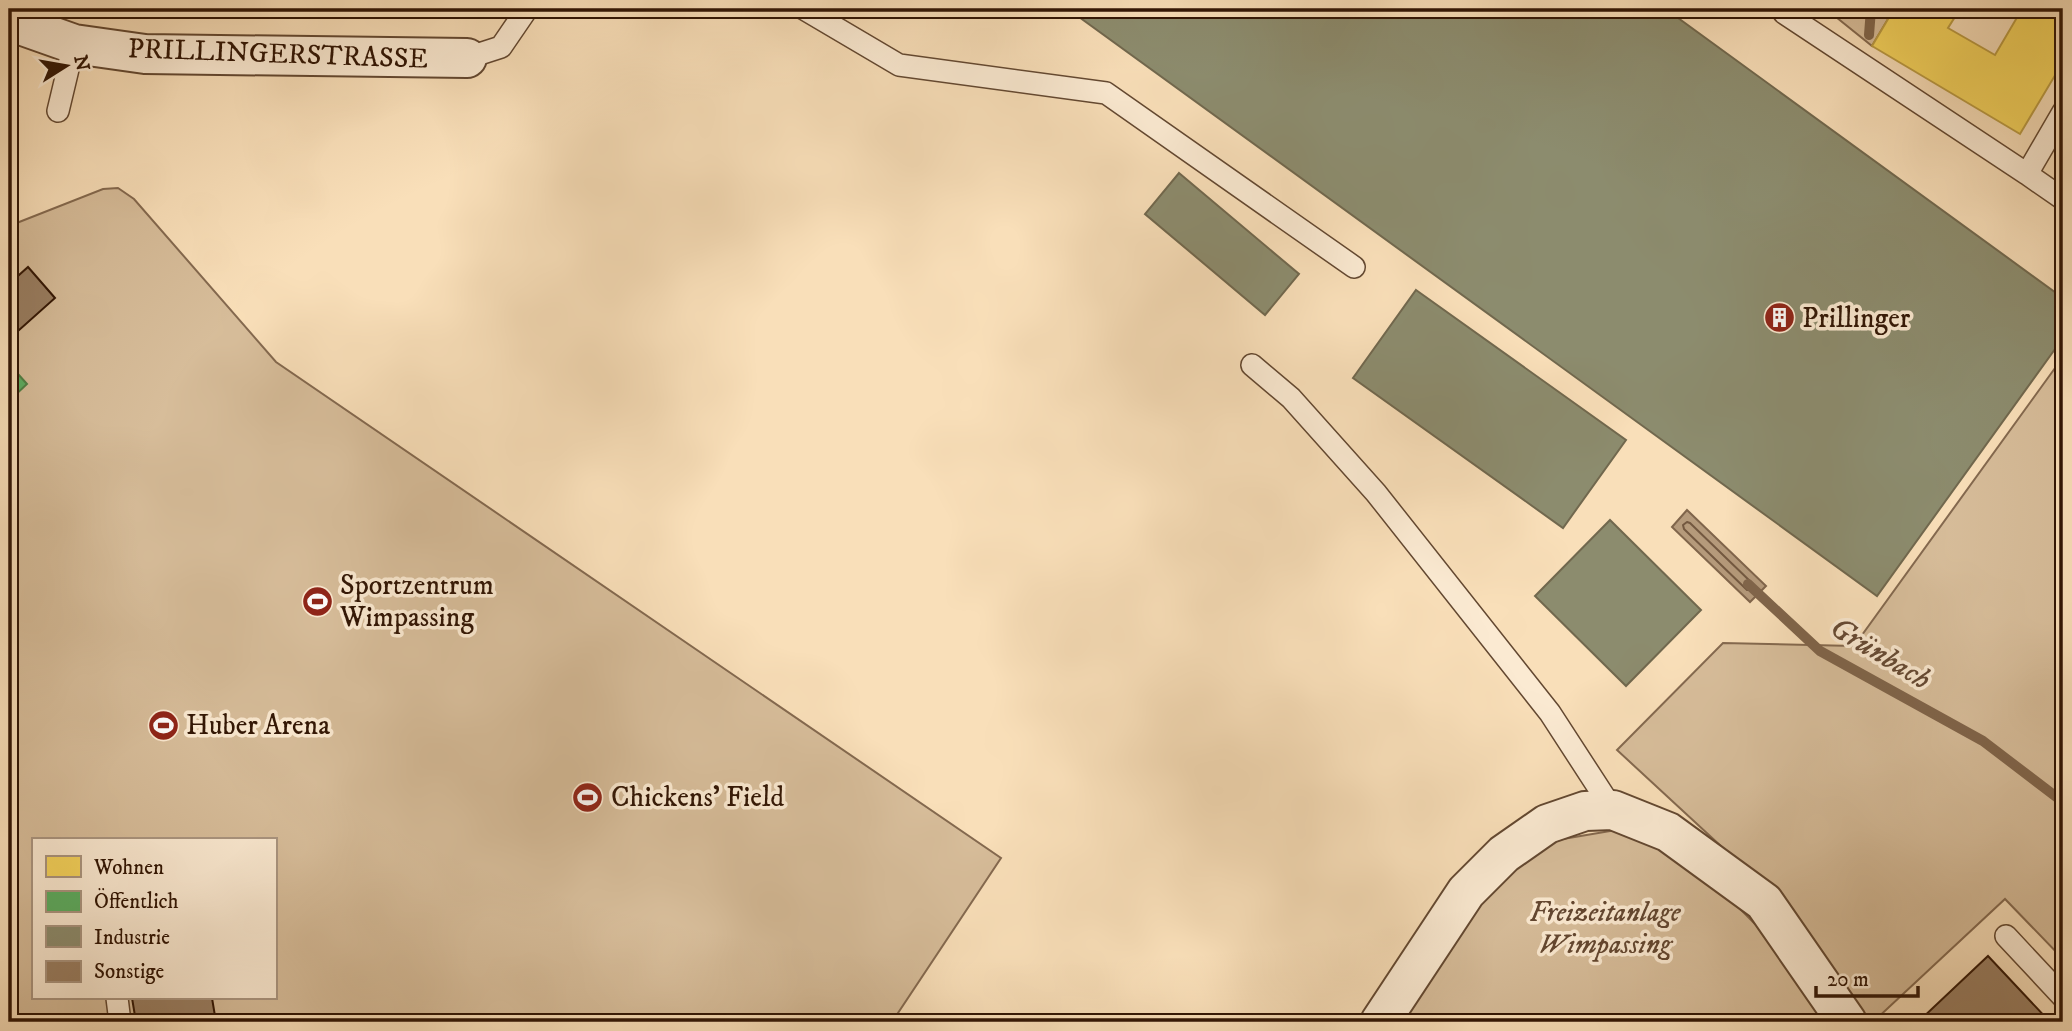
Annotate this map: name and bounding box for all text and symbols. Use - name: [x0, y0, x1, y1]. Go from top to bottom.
- street label: PRILLINGERSTRASSE: [127, 31, 429, 77]
- north arrow: [32, 32, 102, 102]
- text: N: [68, 53, 94, 73]
- building icon: Prillinger: [1762, 301, 1796, 335]
- place label: Prillinger: [1802, 301, 1911, 336]
- place label: Sportzentrum Wimpassing: [339, 568, 494, 635]
- sports icon: Sportzentrum Wimpassing: [300, 584, 334, 618]
- water label: Grünbach: [1823, 609, 1937, 699]
- sports icon: Huber Arena: [146, 708, 180, 742]
- place label: Huber Arena: [186, 708, 330, 743]
- sports icon: Chickens' Field: [571, 780, 605, 814]
- place label: Chickens' Field: [611, 780, 784, 815]
- legend: [32, 838, 276, 1000]
- text: Wohnen: [93, 855, 164, 881]
- text: Öffentlich: [94, 888, 179, 915]
- park label: Freizeitanlage Wimpassing: [1529, 895, 1682, 962]
- text: Industrie: [94, 925, 170, 951]
- scale bar: [1816, 954, 1918, 998]
- text: Sonstige: [94, 959, 165, 985]
- text: 20 m: [1827, 967, 1869, 993]

